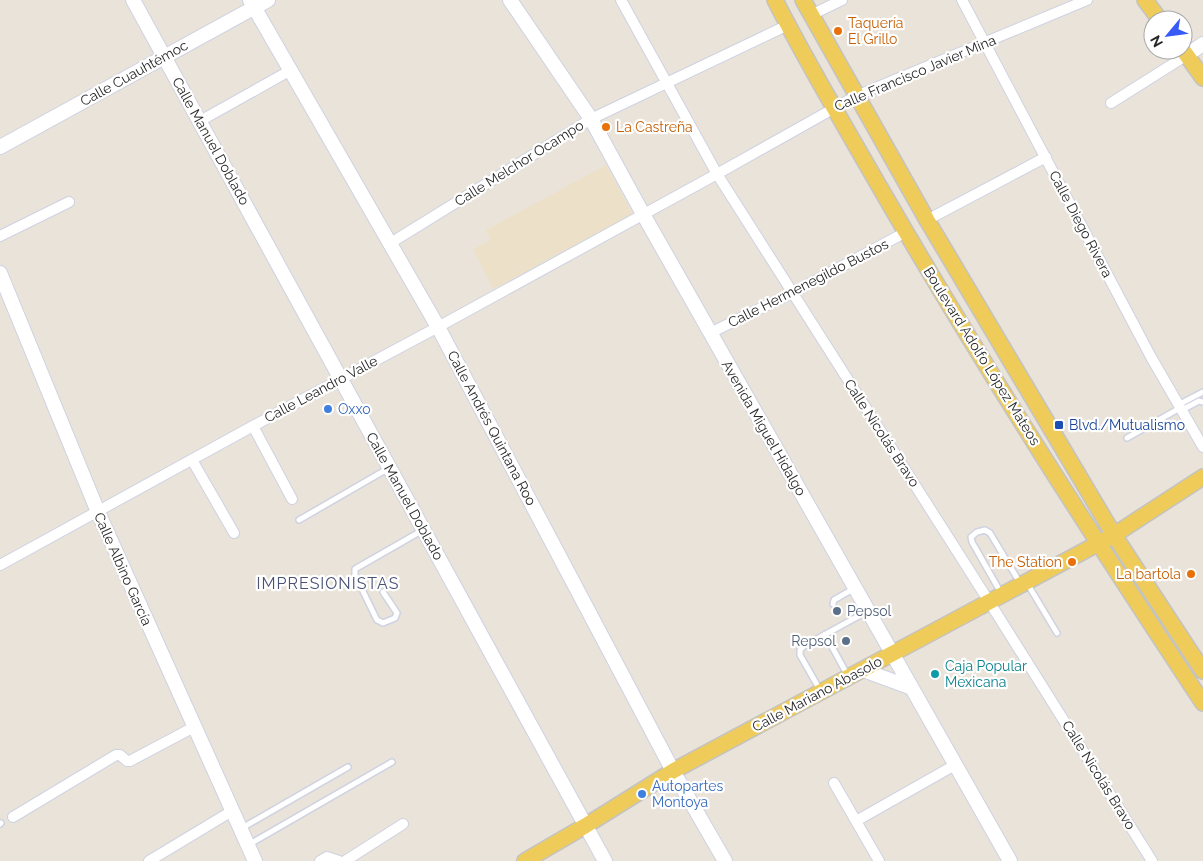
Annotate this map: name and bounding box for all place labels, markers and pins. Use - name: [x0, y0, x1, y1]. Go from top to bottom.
- place label: Taquería El Grillo: [848, 15, 903, 47]
- marker: Taquería El Grillo: [832, 25, 844, 37]
- place label: La Castreña: [616, 119, 693, 135]
- marker: La Castreña: [600, 121, 612, 133]
- place label: Oxxo: [338, 401, 371, 417]
- marker: Oxxo: [322, 403, 334, 415]
- place label: Blvd./Mutualismo: [1069, 417, 1185, 433]
- marker: Blvd./Mutualismo: [1053, 419, 1065, 431]
- place label: The Station: [989, 554, 1062, 570]
- marker: The Station: [1066, 556, 1078, 568]
- place label: La bartola: [1116, 566, 1181, 582]
- marker: La bartola: [1185, 568, 1197, 580]
- place label: Pepsol: [847, 603, 892, 619]
- marker: Pepsol: [831, 605, 843, 617]
- place label: Repsol: [791, 633, 836, 649]
- marker: Repsol: [840, 635, 852, 647]
- place label: Caja Popular Mexicana: [945, 658, 1027, 690]
- marker: Caja Popular Mexicana: [929, 668, 941, 680]
- place label: Autopartes Montoya: [652, 778, 723, 810]
- marker: Autopartes Montoya: [636, 788, 648, 800]

